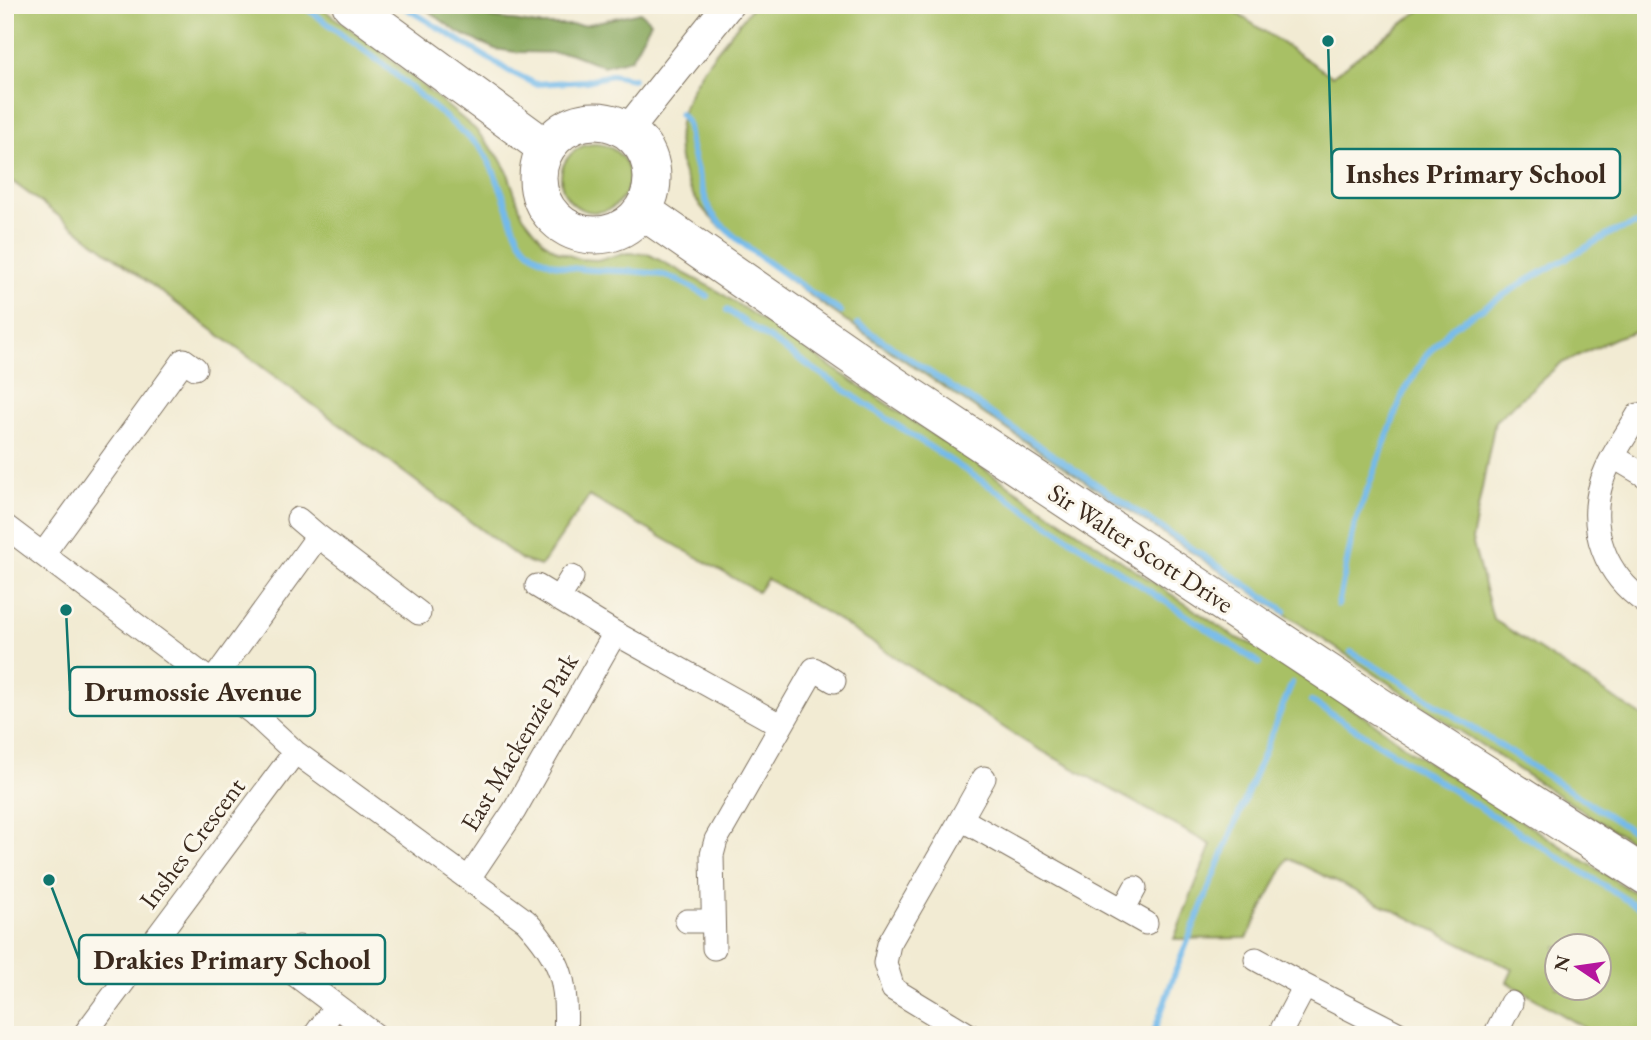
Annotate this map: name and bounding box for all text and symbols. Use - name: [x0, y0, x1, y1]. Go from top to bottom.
- callout: Inshes Primary School: [1332, 149, 1620, 198]
- text: Inshes Primary School: [1346, 155, 1606, 191]
- street label: Sir Walter Scott Drive: [1042, 475, 1240, 621]
- street label: East Mackenzie Park: [452, 646, 586, 837]
- callout: Drumossie Avenue: [70, 667, 315, 716]
- text: Drumossie Avenue: [84, 673, 302, 709]
- street label: Inshes Crescent: [132, 771, 252, 915]
- north arrow: [1542, 932, 1612, 1002]
- callout: Drakies Primary School: [79, 935, 385, 984]
- text: Drakies Primary School: [93, 941, 371, 977]
- text: N: [1548, 952, 1576, 974]

